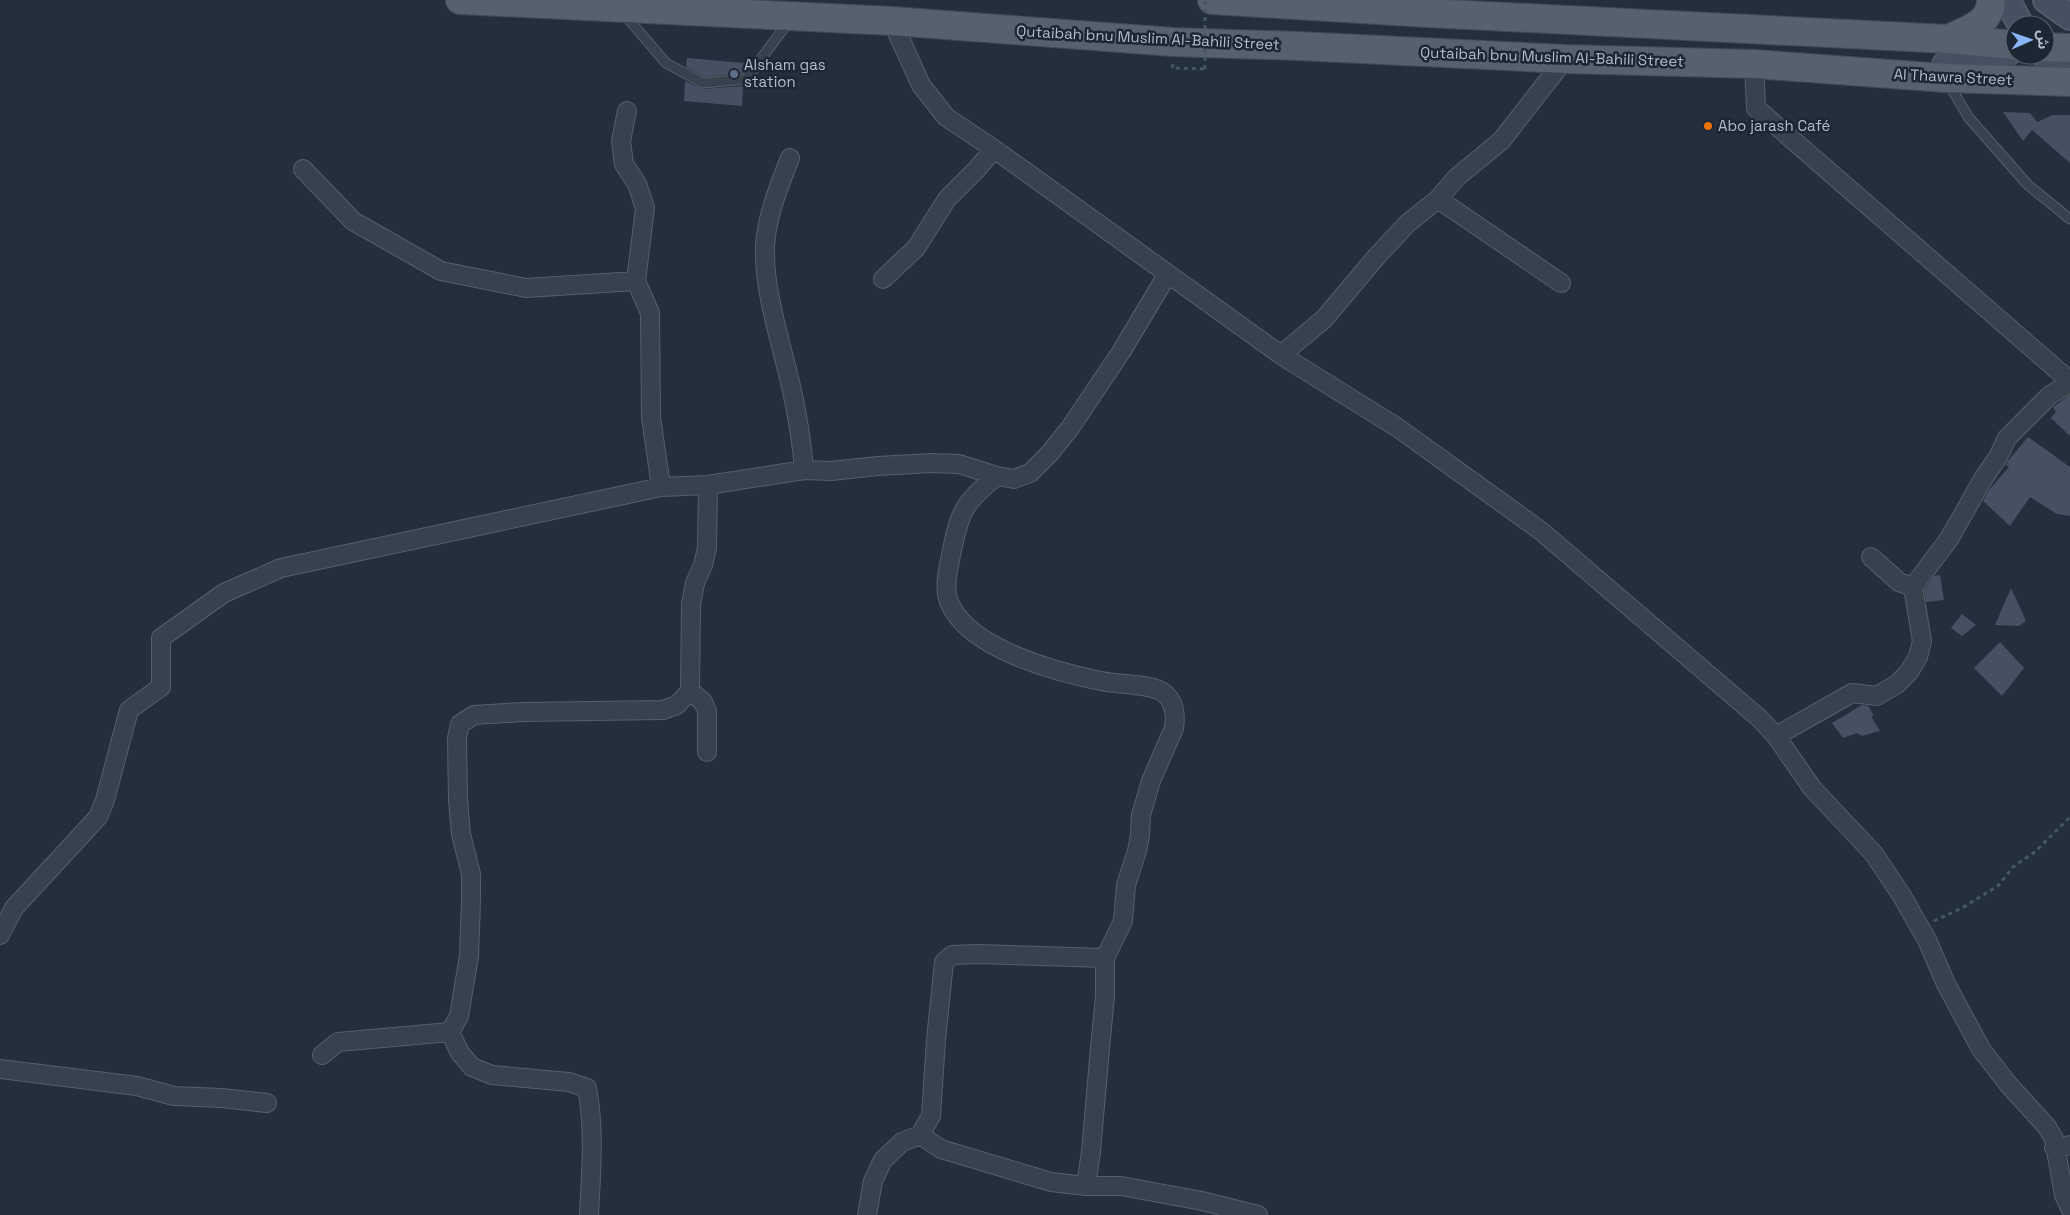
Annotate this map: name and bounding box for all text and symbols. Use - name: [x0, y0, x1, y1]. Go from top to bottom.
- north arrow: [2005, 15, 2055, 65]
- street label: Qutaibah bnu Muslim Al-Bahili Street: [1016, 21, 1280, 54]
- text: ش: [2034, 30, 2052, 49]
- street label: Qutaibah bnu Muslim Al-Bahili Street: [1420, 42, 1684, 71]
- place label: Alsham gas station: [744, 55, 826, 91]
- street label: Al Thawra Street: [1893, 64, 2013, 89]
- marker: Alsham gas station: [728, 68, 740, 80]
- place label: Abo jarash Café: [1718, 116, 1831, 135]
- marker: Abo jarash Café: [1702, 120, 1714, 132]

